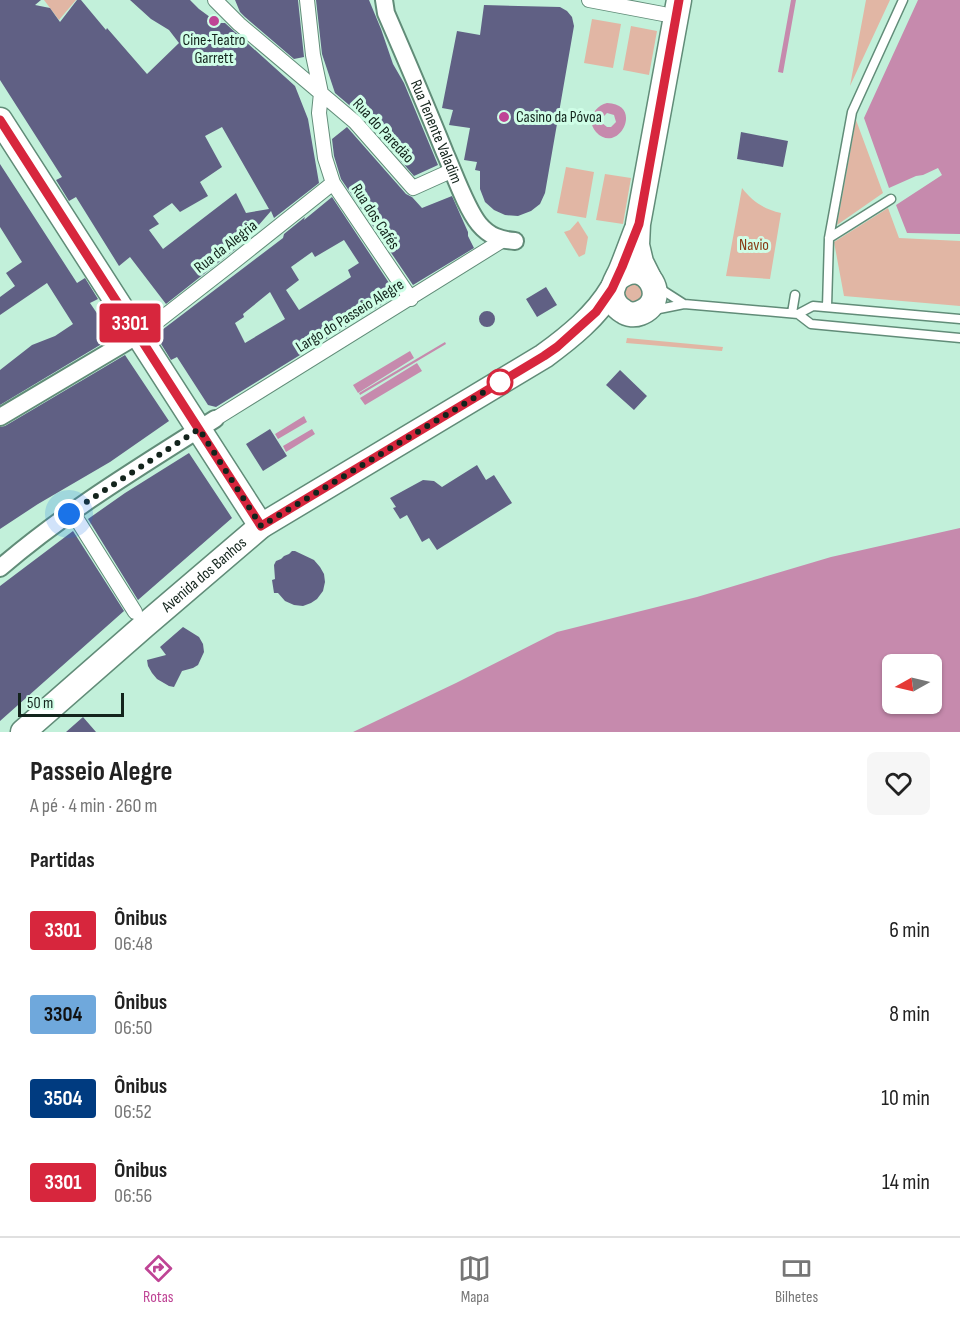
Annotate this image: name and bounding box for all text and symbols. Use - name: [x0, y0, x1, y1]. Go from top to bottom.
- marker: Cine-Teatro Garrett: [207, 14, 221, 28]
- place label: Cine-Teatro Garrett: [182, 31, 246, 68]
- street label: Rua Tenente Valadim: [406, 77, 466, 186]
- street label: Rua do Paredão: [348, 95, 418, 167]
- place label: Casino da Póvoa: [516, 108, 602, 127]
- marker: Casino da Póvoa: [497, 110, 511, 124]
- street label: Rua dos Cafés: [347, 181, 403, 254]
- street label: Rua da Alegria: [191, 217, 261, 277]
- park label: Navio: [739, 236, 769, 255]
- street label: Largo do Passeio Alegre: [292, 275, 408, 357]
- line badge: 3301: [88, 304, 172, 342]
- text: 3301: [111, 311, 149, 336]
- unlabelled marker: [487, 369, 513, 395]
- your location: [54, 499, 84, 529]
- street label: Avenida dos Banhos: [157, 533, 251, 617]
- north arrow: [882, 654, 942, 714]
- map controls: [882, 654, 942, 714]
- scale bar: [18, 690, 124, 718]
- text: 50 m: [27, 694, 53, 713]
- button: heart: [867, 752, 930, 815]
- text: Passeio Alegre: [30, 755, 173, 788]
- text: A pé · 4 min · 260 m: [30, 794, 157, 818]
- text: Partidas: [30, 847, 95, 874]
- text: Ônibus: [114, 905, 167, 932]
- text: 6 min: [889, 917, 930, 944]
- text: 3301: [44, 918, 82, 943]
- text: 06:48: [114, 932, 153, 956]
- text: Ônibus: [114, 989, 167, 1016]
- text: 8 min: [889, 1001, 930, 1028]
- text: 3304: [44, 1002, 82, 1027]
- text: 06:50: [114, 1016, 152, 1040]
- text: Ônibus: [114, 1073, 167, 1100]
- text: 10 min: [881, 1085, 930, 1112]
- text: 3504: [44, 1086, 82, 1111]
- text: 06:52: [114, 1100, 152, 1124]
- text: Ônibus: [114, 1157, 167, 1184]
- text: 14 min: [882, 1169, 930, 1196]
- text: 3301: [44, 1170, 82, 1195]
- text: 06:56: [114, 1184, 152, 1208]
- tab: Rotas: [142, 1252, 175, 1307]
- tab: Mapa: [458, 1252, 491, 1307]
- tab: Bilhetes: [775, 1252, 818, 1307]

